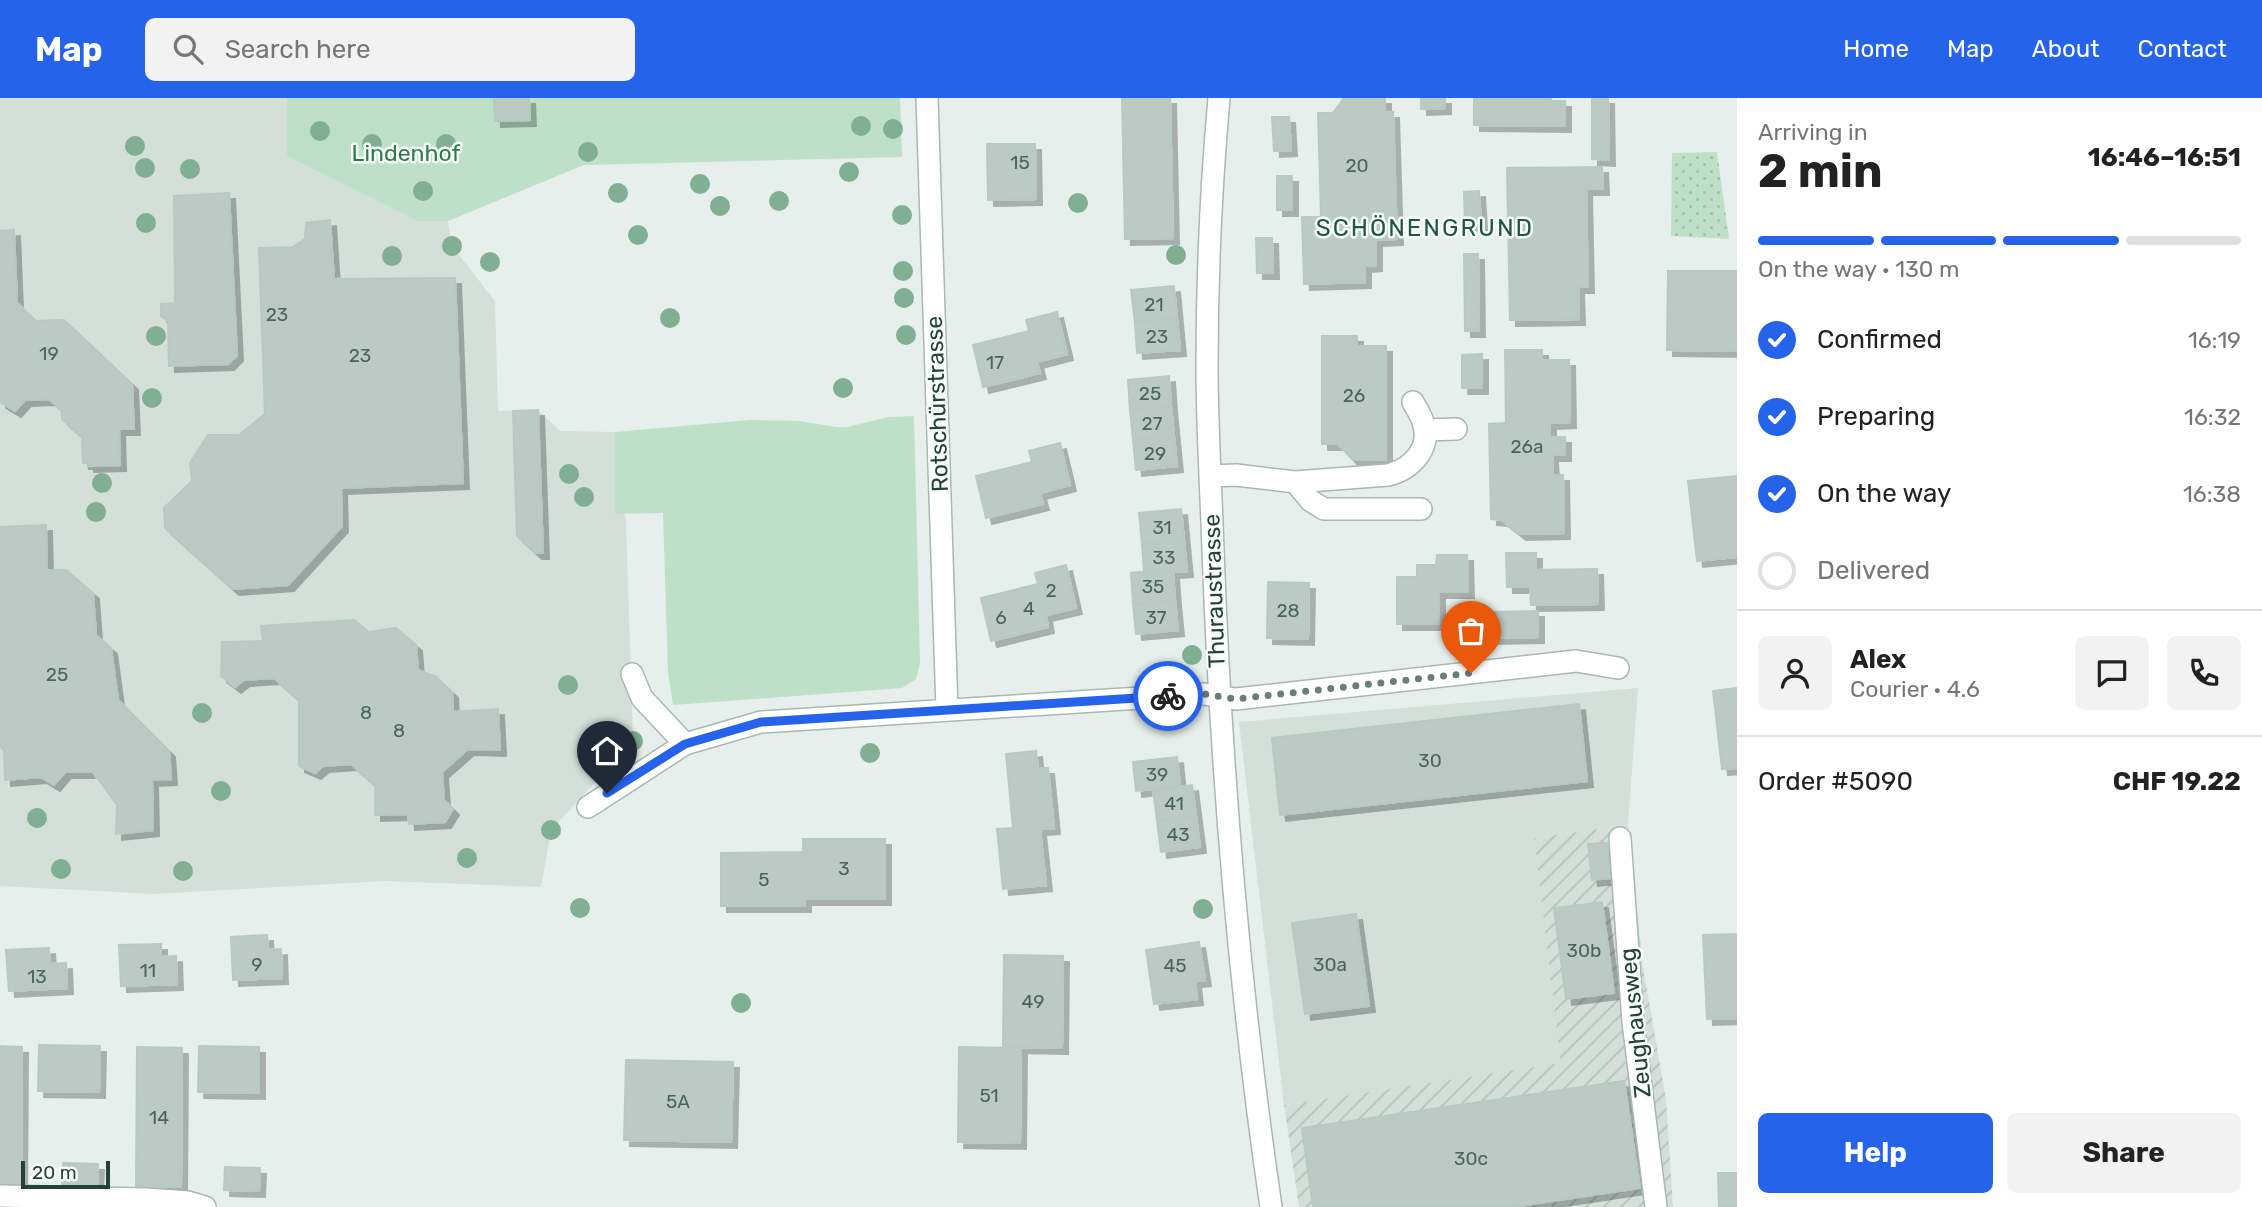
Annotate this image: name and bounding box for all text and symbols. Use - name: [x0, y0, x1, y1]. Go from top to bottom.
- search box: [145, 18, 635, 81]
- text: Map: [35, 30, 103, 69]
- icon: search: [169, 30, 207, 68]
- text: Search here: [225, 34, 370, 65]
- text: Home: [1843, 35, 1909, 63]
- text: Map: [1947, 35, 1994, 63]
- text: About: [2032, 35, 2100, 63]
- text: Contact: [2138, 35, 2227, 63]
- text: Arriving in: [1758, 118, 1868, 146]
- park label: Lindenhof: [352, 139, 461, 167]
- text: 16:46–16:51: [2088, 142, 2241, 173]
- text: 2 min: [1758, 144, 1883, 199]
- house number: 15: [1010, 151, 1030, 174]
- house number: 20: [1345, 154, 1369, 177]
- district label: SCHÖNENGRUND: [1316, 214, 1534, 242]
- text: On the way · 130 m: [1758, 255, 1959, 283]
- house number: 21: [1144, 293, 1164, 316]
- house number: 23: [266, 303, 288, 326]
- street label: Rotschürstrasse: [920, 315, 954, 493]
- icon: check: [1758, 321, 1796, 359]
- text: Confirmed: [1817, 324, 1942, 355]
- house number: 23: [1146, 325, 1168, 348]
- text: 16:19: [2188, 326, 2241, 354]
- house number: 19: [39, 342, 59, 365]
- house number: 23: [349, 344, 371, 367]
- house number: 17: [986, 351, 1004, 374]
- house number: 25: [1139, 382, 1161, 405]
- house number: 26: [1343, 384, 1365, 407]
- icon: check: [1758, 398, 1796, 436]
- text: Preparing: [1817, 401, 1935, 432]
- text: 16:32: [2184, 403, 2241, 431]
- house number: 27: [1142, 412, 1163, 435]
- house number: 26a: [1510, 435, 1544, 458]
- house number: 29: [1144, 442, 1166, 465]
- icon: check: [1758, 475, 1796, 513]
- text: On the way: [1817, 478, 1951, 509]
- text: 16:38: [2183, 480, 2241, 508]
- street label: Thuraustrasse: [1197, 514, 1231, 668]
- house number: 31: [1152, 516, 1172, 539]
- house number: 33: [1153, 546, 1175, 569]
- text: Delivered: [1817, 555, 1930, 586]
- house number: 35: [1142, 575, 1164, 598]
- house number: 2: [1045, 579, 1057, 602]
- house number: 4: [1023, 597, 1035, 620]
- house number: 28: [1276, 599, 1300, 622]
- pin: [1441, 601, 1501, 673]
- house number: 6: [995, 606, 1007, 629]
- house number: 37: [1145, 606, 1167, 629]
- icon: bag: [1452, 612, 1490, 650]
- button: person: [1758, 636, 1832, 710]
- button: chat: [2075, 636, 2149, 710]
- button: phone: [2167, 636, 2241, 710]
- text: Alex: [1850, 644, 1906, 675]
- courier: [1133, 661, 1203, 731]
- house number: 25: [46, 663, 68, 686]
- text: Courier · 4.6: [1850, 675, 1980, 703]
- icon: bike: [1149, 677, 1187, 715]
- house number: 8: [360, 701, 372, 724]
- house number: 8: [393, 719, 405, 742]
- pin: [577, 721, 637, 793]
- icon: home: [588, 732, 626, 770]
- house number: 30: [1418, 749, 1442, 772]
- house number: 39: [1146, 763, 1168, 786]
- text: Order #5090: [1758, 766, 1913, 797]
- text: CHF 19.22: [2113, 766, 2241, 797]
- house number: 41: [1164, 792, 1184, 815]
- house number: 43: [1166, 823, 1190, 846]
- house number: 3: [838, 857, 850, 880]
- house number: 5: [758, 868, 770, 891]
- house number: 30b: [1567, 939, 1601, 962]
- street label: Zeughausweg: [1613, 947, 1657, 1099]
- house number: 9: [251, 953, 263, 976]
- house number: 30a: [1313, 953, 1347, 976]
- house number: 45: [1163, 954, 1187, 977]
- house number: 11: [140, 959, 156, 982]
- house number: 13: [27, 965, 47, 988]
- house number: 49: [1022, 990, 1044, 1013]
- house number: 51: [979, 1084, 999, 1107]
- house number: 5A: [666, 1090, 690, 1113]
- house number: 14: [149, 1106, 169, 1129]
- button: Help: [1758, 1113, 1993, 1193]
- button: Share: [2007, 1113, 2241, 1193]
- house number: 30c: [1454, 1147, 1488, 1170]
- scale bar: [21, 1158, 110, 1190]
- text: 20 m: [32, 1161, 77, 1184]

